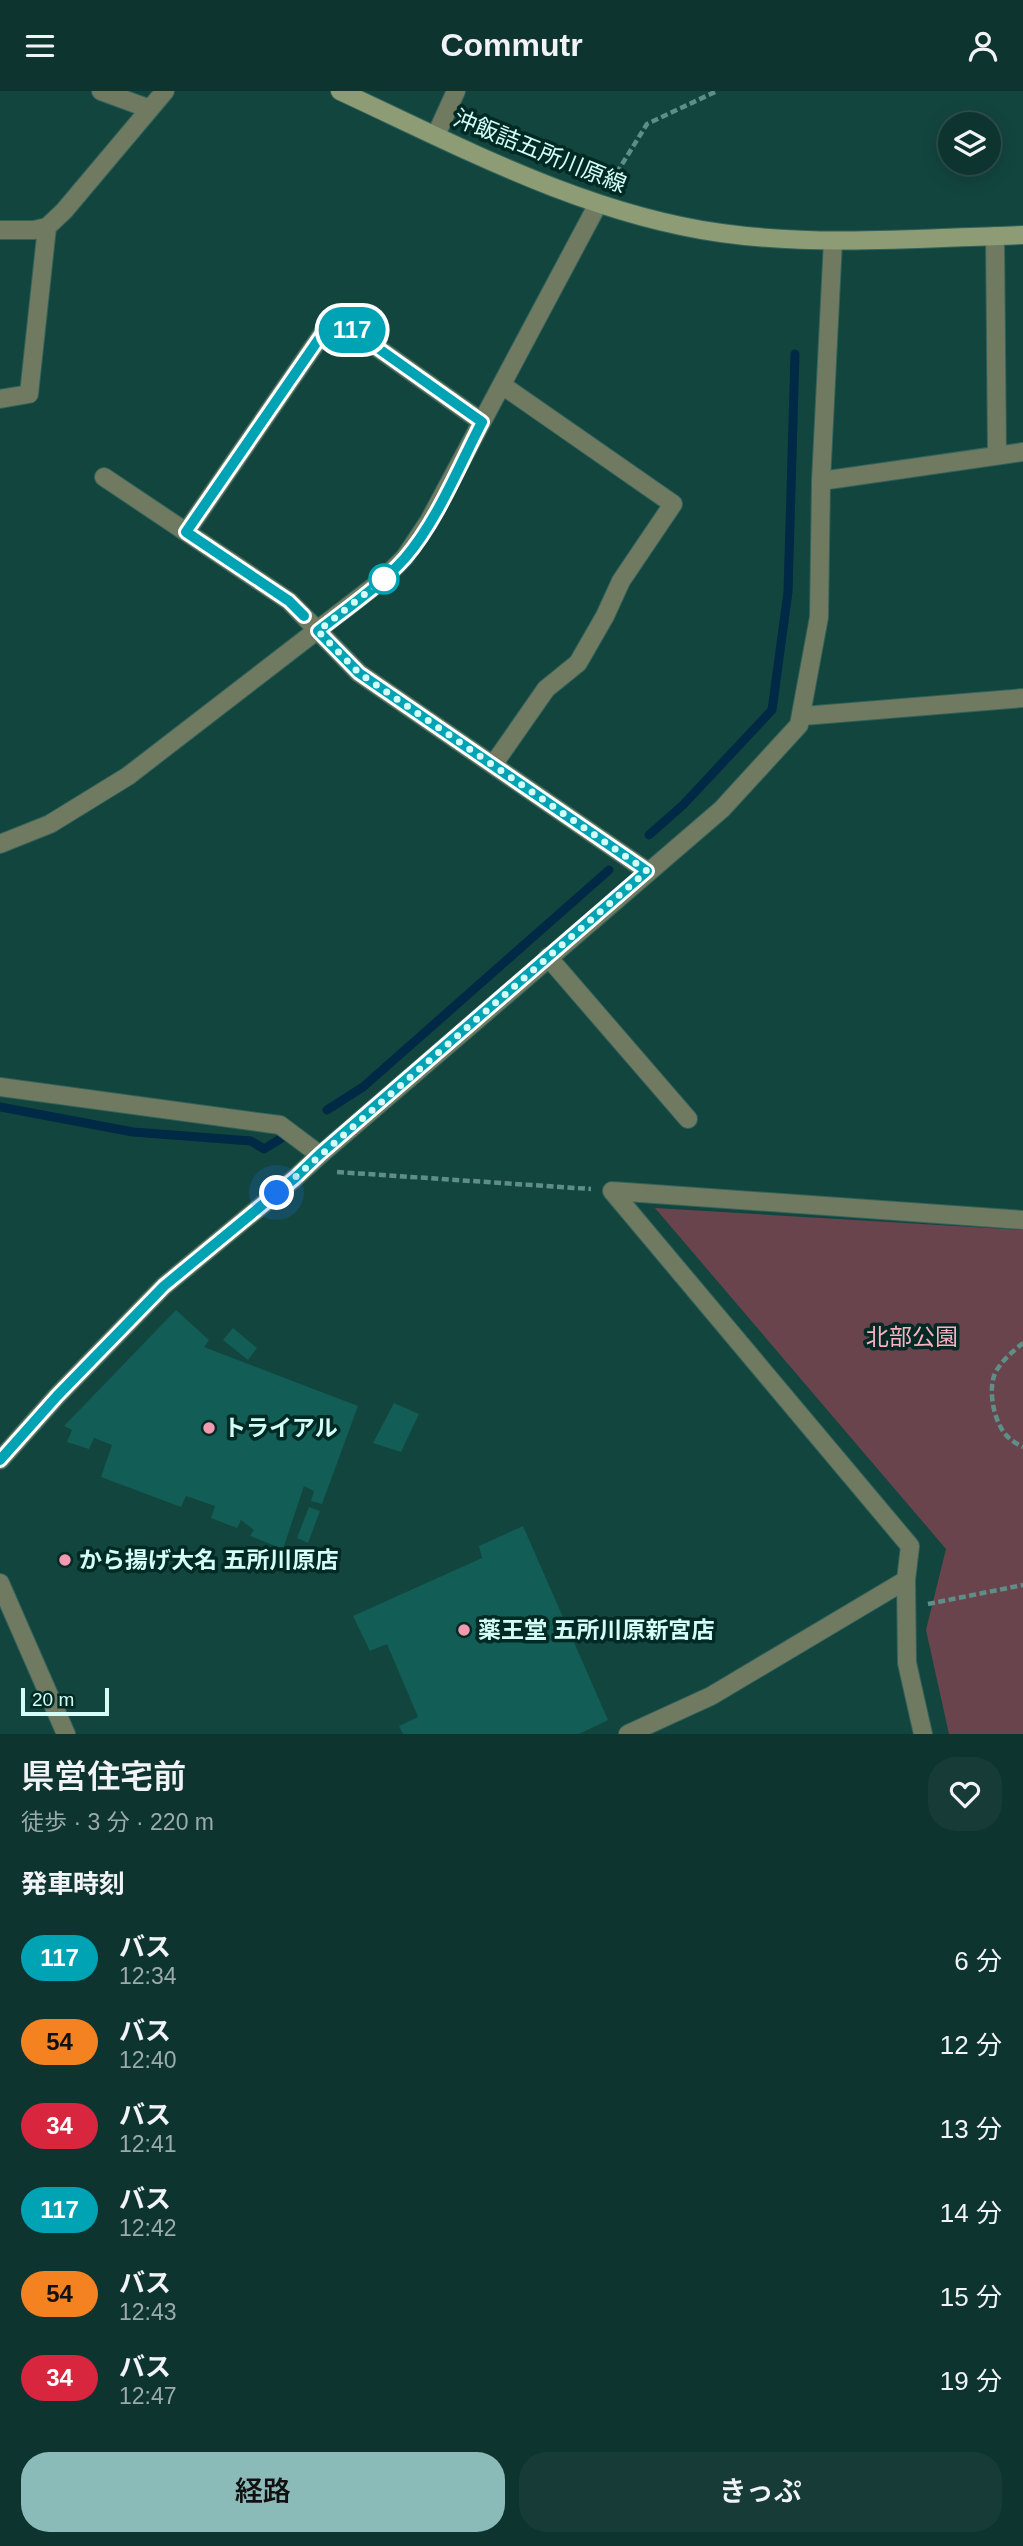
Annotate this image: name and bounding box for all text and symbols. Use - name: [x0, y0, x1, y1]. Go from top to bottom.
- icon: menu: [21, 27, 59, 65]
- text: Commutr: [440, 27, 583, 63]
- icon: person: [964, 27, 1002, 65]
- street label: 沖飯詰五所川原線: [450, 104, 630, 198]
- map controls: [938, 112, 1001, 175]
- button: layers: [938, 112, 1001, 175]
- line badge: 117: [312, 307, 392, 353]
- text: 117: [333, 316, 371, 343]
- unlabelled marker: [369, 564, 399, 594]
- your location: [259, 1175, 294, 1210]
- park label: 北部公園: [866, 1324, 958, 1350]
- place label: トライアル: [223, 1415, 338, 1441]
- marker: トライアル: [201, 1420, 217, 1436]
- place label: から揚げ大名 五所川原店: [79, 1547, 338, 1573]
- marker: から揚げ大名 五所川原店: [57, 1552, 73, 1568]
- place label: 薬王堂 五所川原新宮店: [478, 1617, 714, 1643]
- marker: 薬王堂 五所川原新宮店: [456, 1622, 472, 1638]
- scale bar: [21, 1685, 108, 1717]
- text: 20 m: [32, 1689, 74, 1710]
- button: heart: [928, 1757, 1002, 1831]
- text: 県営住宅前: [21, 1758, 186, 1795]
- text: 徒歩 · 3 分 · 220 m: [21, 1809, 214, 1835]
- text: 発車時刻: [21, 1869, 125, 1899]
- text: バス: [119, 1932, 171, 1962]
- text: 117: [40, 1944, 79, 1971]
- text: 6 分: [954, 1946, 1002, 1976]
- text: 12:34: [119, 1963, 177, 1989]
- text: バス: [119, 2016, 171, 2046]
- text: 54: [46, 2028, 73, 2055]
- text: 12 分: [940, 2030, 1002, 2060]
- text: 12:40: [119, 2047, 177, 2073]
- text: バス: [119, 2100, 171, 2130]
- text: 34: [46, 2112, 73, 2139]
- text: 13 分: [940, 2114, 1002, 2144]
- text: 12:41: [119, 2131, 177, 2157]
- text: バス: [119, 2184, 171, 2214]
- text: 117: [40, 2196, 79, 2223]
- text: 14 分: [940, 2198, 1002, 2228]
- text: 12:42: [119, 2215, 177, 2241]
- text: バス: [119, 2268, 171, 2298]
- text: 54: [46, 2280, 73, 2307]
- text: 15 分: [940, 2282, 1002, 2312]
- text: 12:43: [119, 2299, 177, 2325]
- text: バス: [119, 2352, 171, 2382]
- text: 34: [46, 2364, 73, 2391]
- text: 19 分: [940, 2366, 1002, 2396]
- text: 12:47: [119, 2383, 177, 2409]
- button: 経路: [21, 2452, 505, 2532]
- button: きっぷ: [519, 2452, 1002, 2532]

